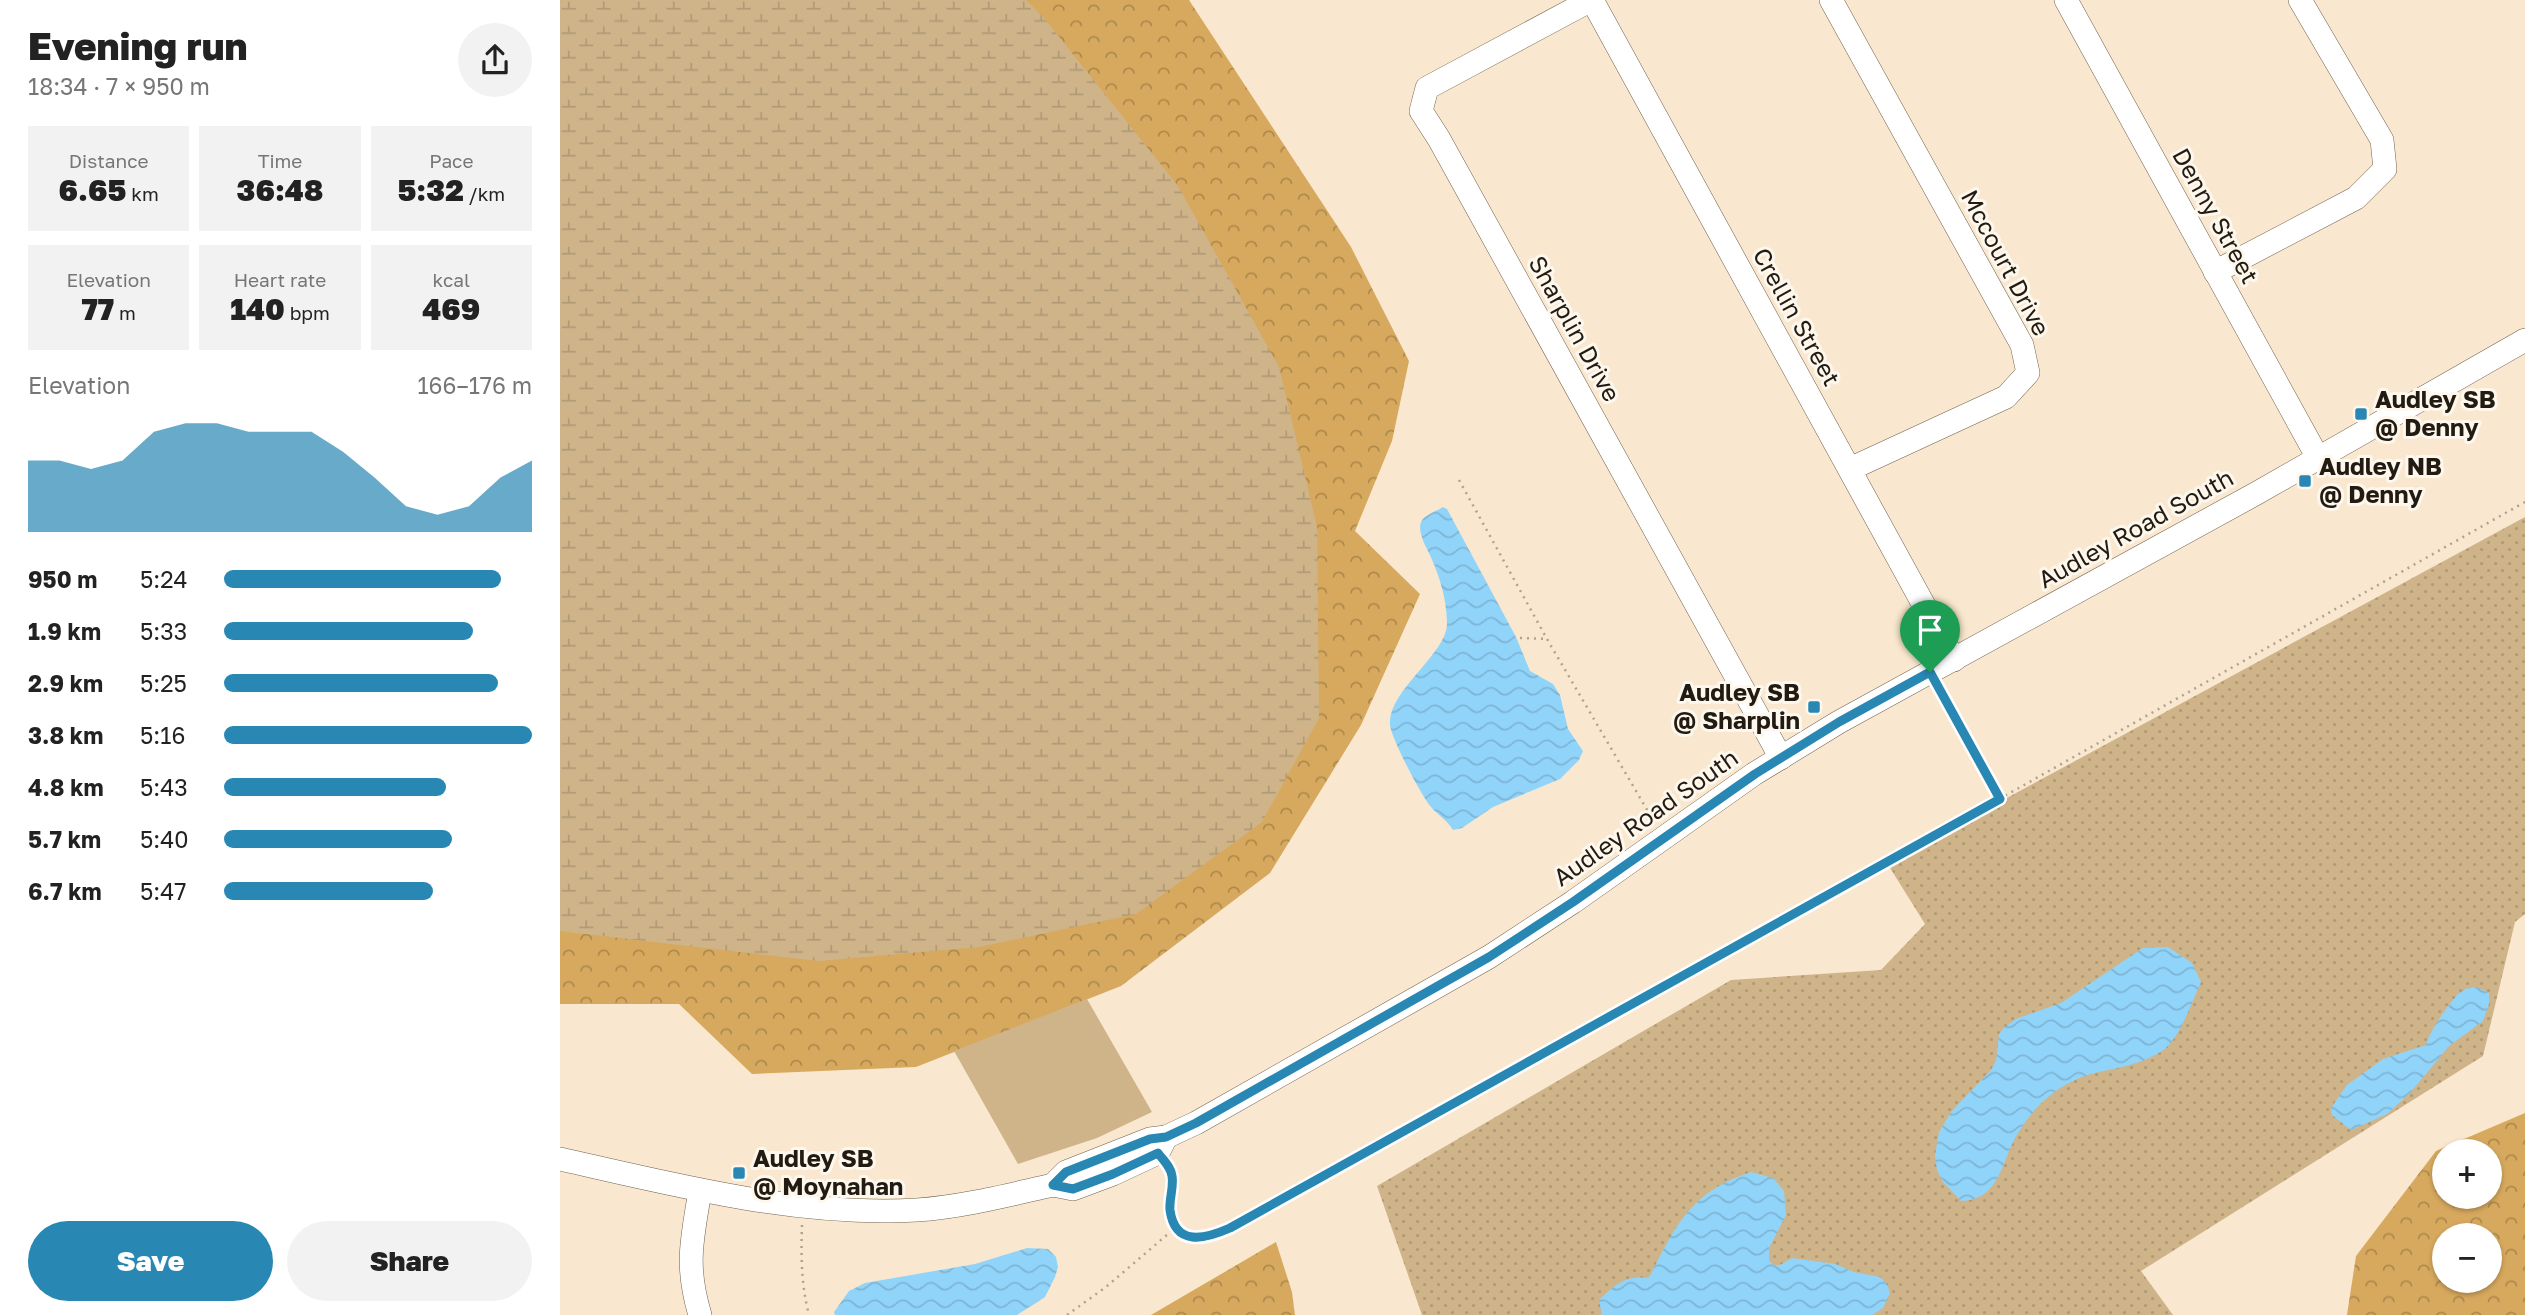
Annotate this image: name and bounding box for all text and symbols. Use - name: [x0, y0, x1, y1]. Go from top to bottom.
- text: Evening run: [28, 23, 247, 68]
- button: share: [458, 23, 532, 97]
- text: 18:34 · 7 × 950 m: [28, 72, 210, 100]
- street label: Denny Street: [2167, 143, 2265, 288]
- text: Distance: [69, 149, 149, 172]
- text: Time: [258, 149, 302, 172]
- text: Pace: [429, 149, 474, 172]
- text: 6.65: [59, 172, 126, 208]
- text: 36:48: [236, 172, 323, 208]
- text: 5:32: [397, 172, 464, 208]
- text: km: [126, 182, 159, 205]
- text: /km: [464, 182, 505, 205]
- street label: Mccourt Drive: [1956, 185, 2057, 340]
- street label: Crellin Street: [1748, 242, 1847, 390]
- street label: Sharplin Drive: [1523, 250, 1627, 406]
- text: Elevation: [66, 268, 151, 291]
- text: Heart rate: [234, 268, 326, 291]
- text: kcal: [433, 268, 470, 291]
- text: 77: [81, 291, 114, 327]
- text: 140: [230, 291, 285, 327]
- text: 469: [422, 291, 480, 327]
- text: m: [114, 301, 136, 324]
- text: bpm: [285, 301, 330, 324]
- text: Elevation: [28, 371, 130, 399]
- text: 166–176 m: [417, 371, 532, 399]
- place label: Audley SB @ Denny: [2375, 384, 2496, 441]
- marker: Audley SB @ Denny: [2353, 406, 2369, 422]
- place label: Audley NB @ Denny: [2319, 451, 2442, 508]
- street label: Audley Road South: [2033, 462, 2238, 593]
- marker: Audley NB @ Denny: [2297, 473, 2313, 489]
- text: 950 m: [28, 565, 97, 593]
- text: 5:24: [140, 565, 188, 593]
- pin: [1900, 600, 1960, 672]
- icon: arrive: [1911, 611, 1949, 649]
- text: 1.9 km: [28, 617, 101, 645]
- text: 5:33: [140, 617, 187, 645]
- text: 2.9 km: [28, 669, 103, 697]
- text: 5:25: [140, 669, 187, 697]
- place label: Audley SB @ Sharplin: [1673, 677, 1800, 734]
- marker: Audley SB @ Sharplin: [1806, 699, 1822, 715]
- text: 3.8 km: [28, 721, 103, 749]
- text: 5:16: [140, 721, 185, 749]
- street label: Audley Road South: [1547, 742, 1743, 891]
- text: 4.8 km: [28, 773, 104, 801]
- text: 5:43: [140, 773, 188, 801]
- text: 5.7 km: [28, 825, 101, 853]
- text: 5:40: [140, 825, 189, 853]
- text: 6.7 km: [28, 877, 102, 905]
- text: 5:47: [140, 877, 186, 905]
- map controls: [2432, 1139, 2502, 1293]
- button: +: [2432, 1139, 2502, 1209]
- place label: Audley SB @ Moynahan: [753, 1143, 903, 1200]
- marker: Audley SB @ Moynahan: [731, 1165, 747, 1181]
- button: Save: [28, 1221, 273, 1301]
- button: Share: [287, 1221, 532, 1301]
- button: −: [2432, 1223, 2502, 1293]

